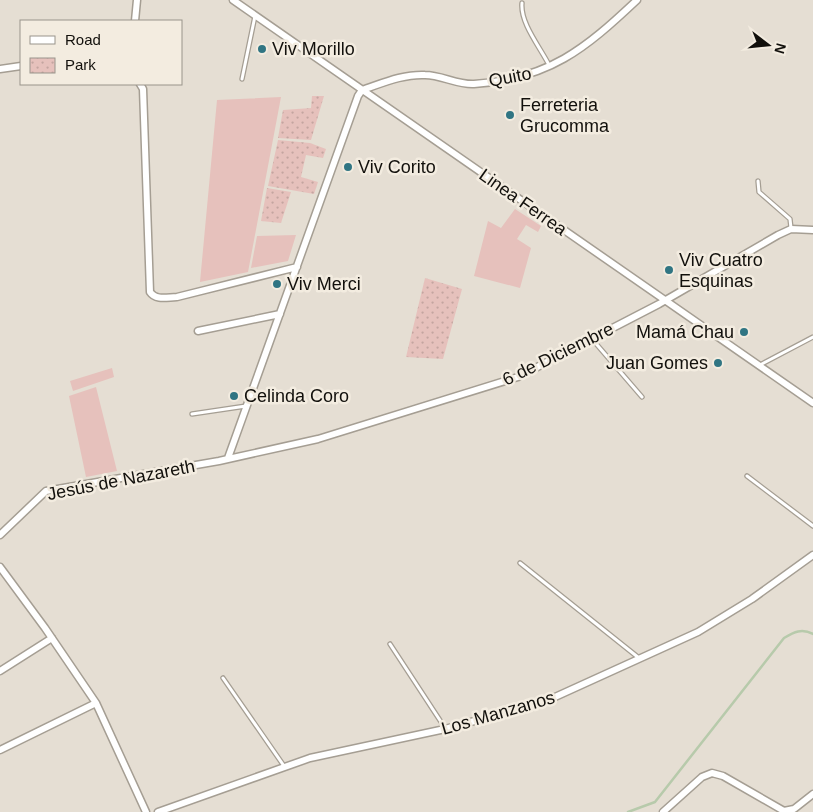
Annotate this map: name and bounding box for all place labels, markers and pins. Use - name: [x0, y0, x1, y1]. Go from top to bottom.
- place label: Viv Morillo: [272, 39, 355, 59]
- marker: Viv Morillo: [256, 43, 268, 55]
- place label: Ferreteria Grucomma: [520, 95, 610, 136]
- marker: Ferreteria Grucomma: [504, 109, 516, 121]
- place label: Viv Corito: [358, 157, 436, 177]
- marker: Viv Corito: [342, 161, 354, 173]
- place label: Viv Cuatro Esquinas: [679, 250, 763, 291]
- marker: Viv Cuatro Esquinas: [663, 264, 675, 276]
- place label: Viv Merci: [287, 274, 361, 294]
- marker: Viv Merci: [271, 278, 283, 290]
- place label: Mamá Chau: [636, 322, 734, 342]
- marker: Mamá Chau: [738, 326, 750, 338]
- place label: Juan Gomes: [606, 353, 708, 373]
- marker: Juan Gomes: [712, 357, 724, 369]
- place label: Celinda Coro: [244, 386, 349, 406]
- marker: Celinda Coro: [228, 390, 240, 402]

